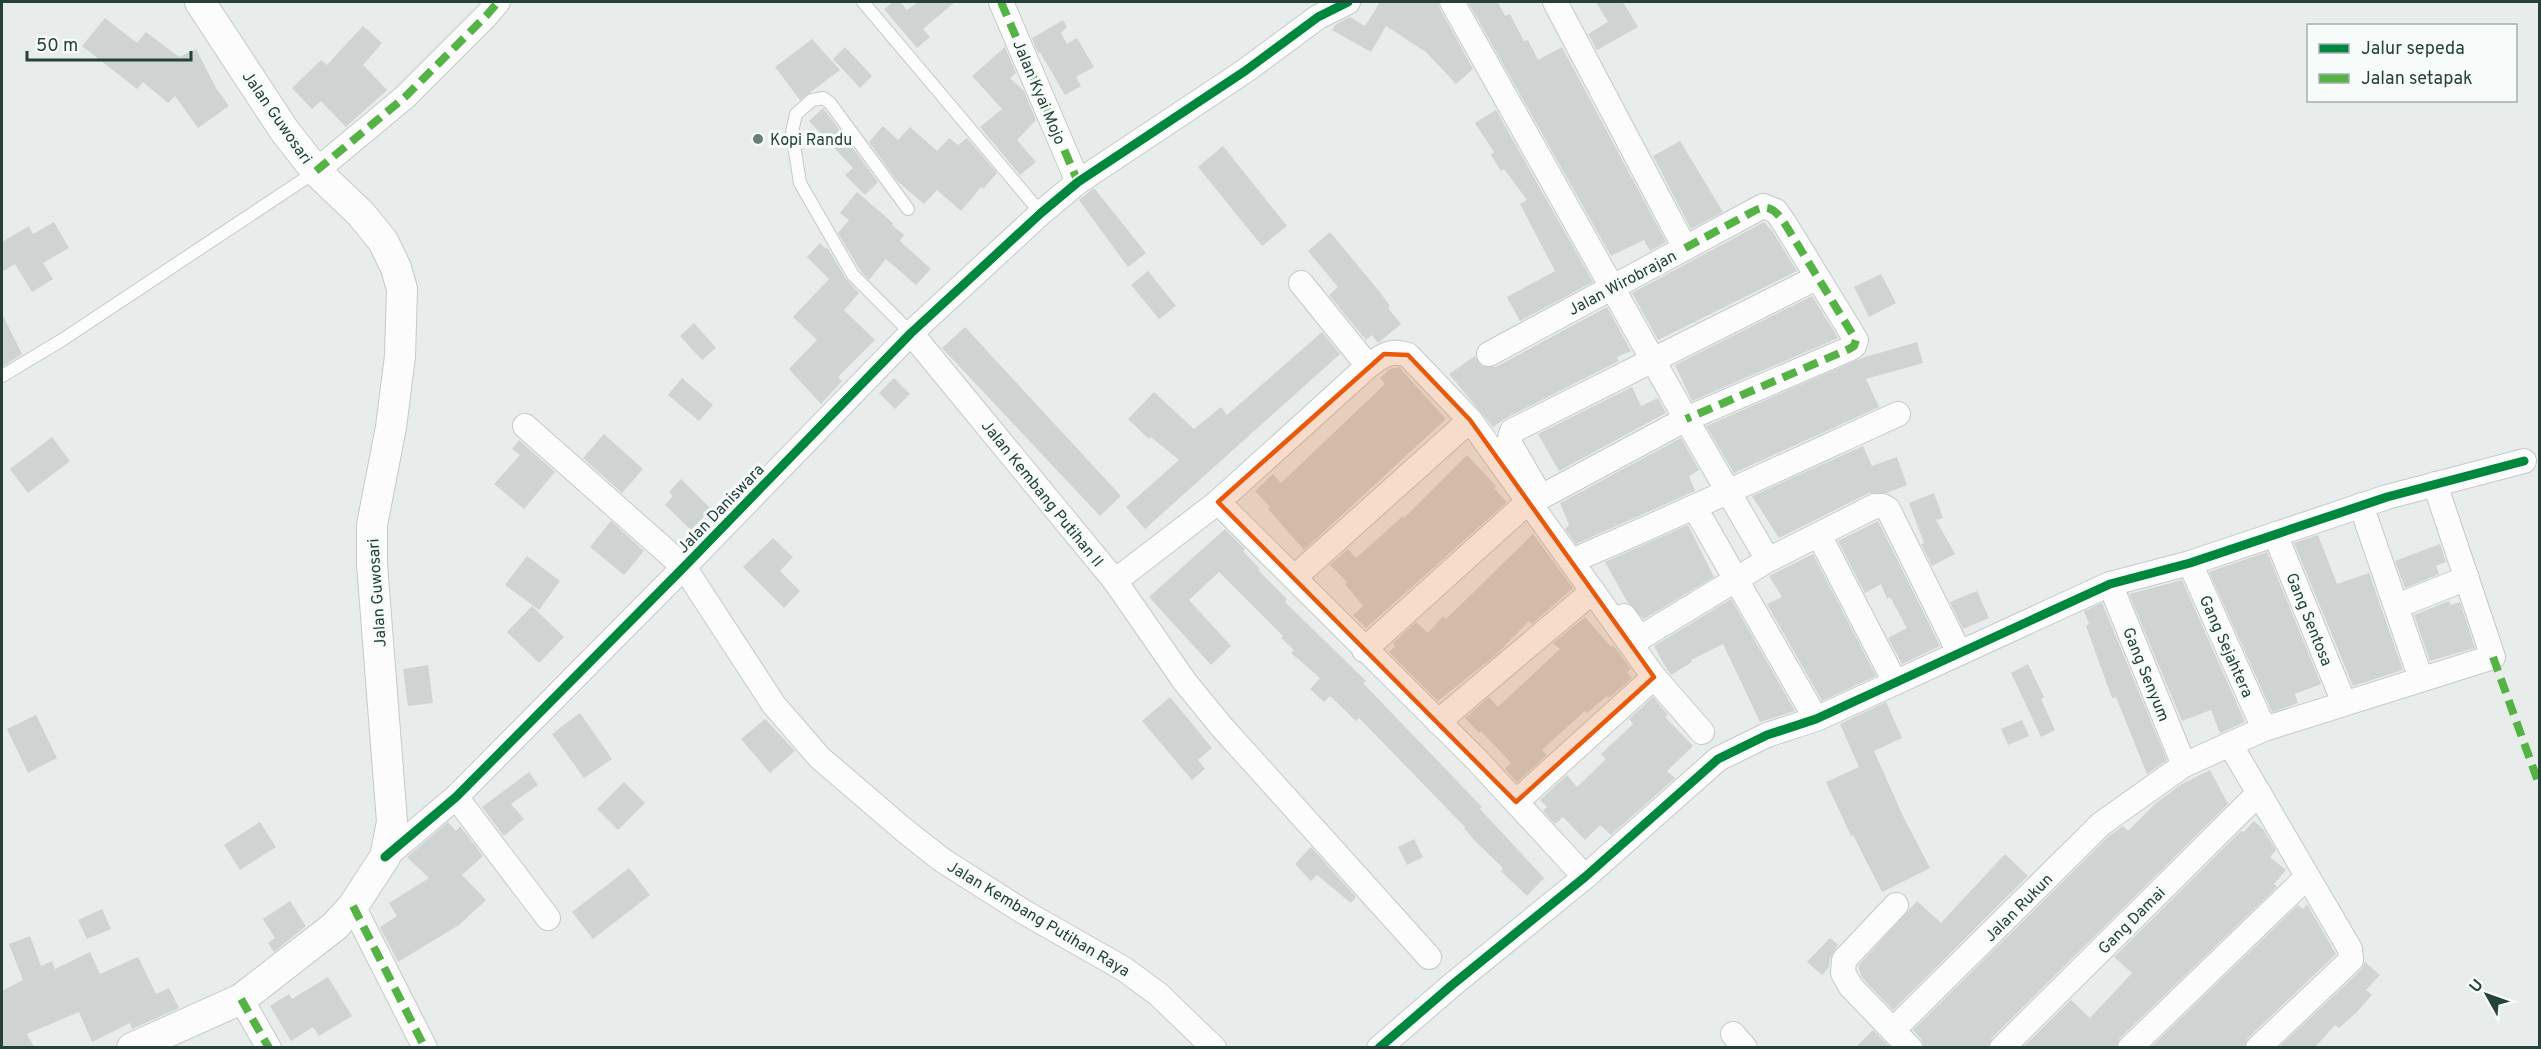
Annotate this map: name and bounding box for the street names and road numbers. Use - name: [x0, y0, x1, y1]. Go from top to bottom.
- street label: Jalan Kyai Mojo: [1007, 37, 1069, 148]
- street label: Jalan Guwosari: [237, 68, 316, 169]
- street label: Jalan Wirobrajan: [1565, 247, 1681, 321]
- street label: Jalan Kembang Putihan II: [976, 417, 1107, 572]
- street label: Jalan Daniswara: [674, 460, 769, 558]
- street label: Jalan Guwosari: [364, 538, 392, 648]
- street label: Gang Sentosa: [2280, 570, 2336, 669]
- street label: Gang Sejahtera: [2194, 593, 2257, 701]
- street label: Gang Senyum: [2117, 625, 2173, 725]
- street label: Jalan Kembang Putihan Raya: [943, 857, 1133, 982]
- street label: Jalan Rukun: [1981, 870, 2058, 947]
- street label: Gang Damai: [2095, 884, 2170, 959]

